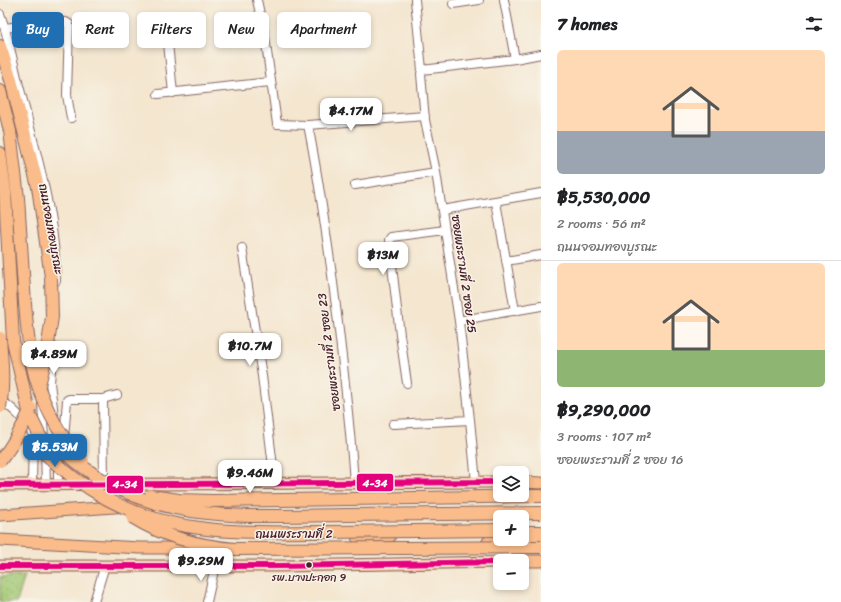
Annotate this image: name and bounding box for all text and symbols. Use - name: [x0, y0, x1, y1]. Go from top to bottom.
- text: 7 homes: [557, 9, 617, 39]
- chip: Buy: [12, 12, 64, 48]
- chip: Rent: [72, 12, 129, 48]
- chip: Filters: [137, 12, 206, 48]
- chip: New: [214, 12, 269, 48]
- chip: Apartment: [277, 12, 371, 48]
- icon: filters: [803, 13, 825, 35]
- icon: home: [655, 76, 727, 148]
- pin: ฿4.17M: [318, 98, 384, 132]
- text: ฿4.17M: [329, 99, 373, 122]
- street label: ถนนจอมทองบูรณะ: [32, 182, 70, 277]
- text: ฿5,530,000: [557, 182, 650, 212]
- text: 2 rooms · 56 m²: [557, 212, 646, 235]
- street label: ซอยพระรามที่ 2 ซอย 25: [445, 214, 483, 334]
- text: ถนนจอมทองบูรณะ: [557, 235, 657, 258]
- pin: ฿13M: [359, 242, 407, 276]
- text: ฿13M: [367, 243, 399, 266]
- icon: home: [655, 289, 727, 361]
- street label: ซอยพระรามที่ 2 ซอย 23: [311, 292, 347, 412]
- pin: ฿10.7M: [217, 333, 283, 367]
- text: ฿10.7M: [228, 334, 272, 357]
- pin: ฿4.89M: [21, 341, 87, 375]
- text: ฿4.89M: [31, 342, 77, 365]
- text: ฿9,290,000: [557, 395, 651, 425]
- text: 3 rooms · 107 m²: [557, 425, 651, 448]
- pin: ฿5.53M: [22, 434, 88, 468]
- text: ฿5.53M: [32, 435, 78, 458]
- text: ซอยพระรามที่ 2 ซอย 16: [557, 448, 684, 471]
- pin: ฿9.46M: [217, 460, 283, 494]
- text: ฿9.46M: [227, 461, 273, 484]
- map controls: [493, 466, 529, 590]
- button: layers: [493, 466, 529, 502]
- line badge: 4-34: [356, 473, 394, 492]
- text: 4-34: [362, 474, 388, 493]
- line badge: 4-34: [106, 475, 144, 494]
- text: 4-34: [112, 475, 138, 494]
- button: +: [493, 510, 529, 546]
- street label: ถนนพระรามที่ 2: [255, 523, 333, 545]
- pin: ฿9.29M: [168, 548, 234, 582]
- text: ฿9.29M: [178, 549, 224, 572]
- button: −: [493, 554, 529, 590]
- marker: รพ.บางปะกอก 9: [304, 560, 314, 570]
- place label: รพ.บางปะกอก 9: [272, 568, 346, 587]

